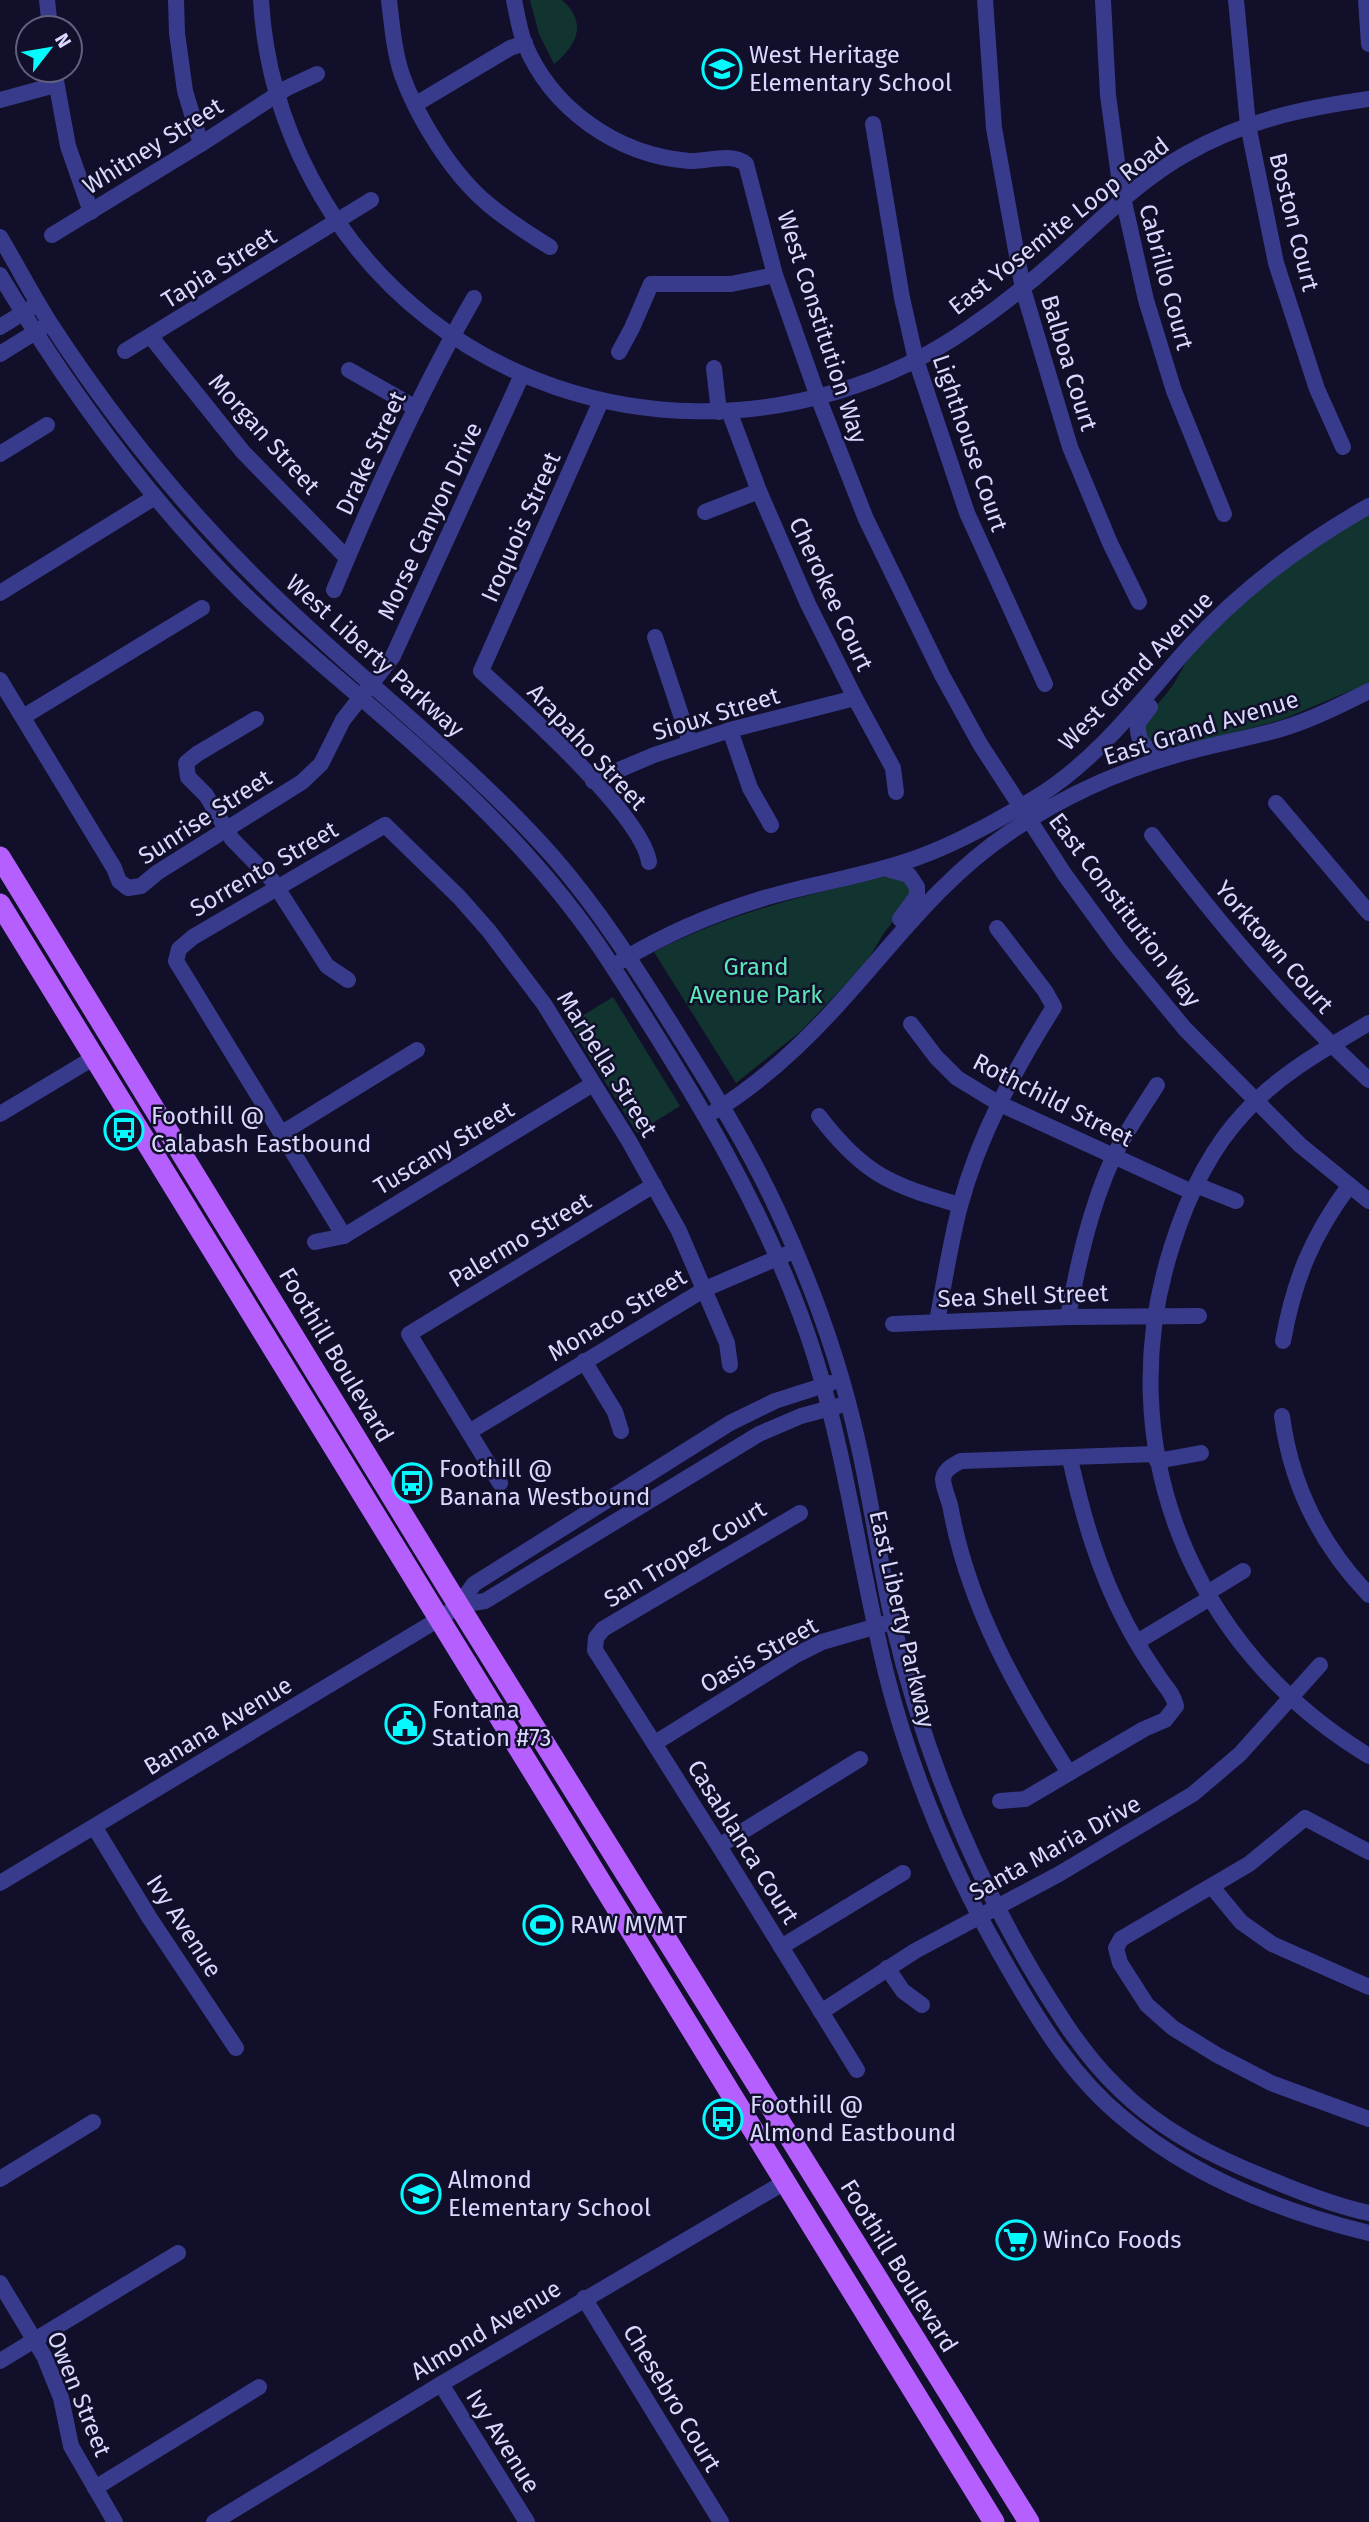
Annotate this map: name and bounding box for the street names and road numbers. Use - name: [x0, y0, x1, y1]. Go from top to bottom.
- street label: Whitney Street: [78, 92, 228, 200]
- street label: East Yosemite Loop Road: [943, 131, 1175, 321]
- street label: Boston Court: [1263, 150, 1325, 294]
- street label: Cabrillo Court: [1133, 201, 1199, 353]
- street label: West Constitution Way: [771, 207, 873, 447]
- street label: Tapia Street: [157, 222, 282, 314]
- street label: Balboa Court: [1035, 292, 1103, 435]
- street label: Lighthouse Court: [927, 351, 1014, 536]
- street label: Morgan Street: [203, 368, 326, 500]
- street label: Drake Street: [330, 386, 412, 519]
- street label: Morse Canyon Drive: [372, 418, 488, 624]
- street label: Iroquois Street: [475, 447, 567, 606]
- street label: Cherokee Court: [783, 513, 879, 676]
- street label: West Liberty Parkway: [280, 569, 470, 743]
- street label: West Grand Avenue: [1053, 586, 1219, 756]
- street label: Arapaho Street: [522, 678, 653, 816]
- street label: Sioux Street: [649, 681, 783, 747]
- street label: East Grand Avenue: [1100, 685, 1302, 771]
- street label: Sunrise Street: [133, 763, 277, 870]
- street label: East Constitution Way: [1043, 808, 1207, 1013]
- street label: Sorrento Street: [185, 815, 343, 923]
- street label: Yorktown Court: [1209, 875, 1339, 1019]
- street label: Marbella Street: [551, 986, 663, 1142]
- street label: Rothchild Street: [968, 1048, 1138, 1153]
- street label: Tuscany Street: [369, 1095, 519, 1201]
- street label: Palermo Street: [444, 1186, 596, 1293]
- street label: Foothill Boulevard: [273, 1263, 399, 1447]
- street label: Monaco Street: [543, 1263, 691, 1367]
- street label: Sea Shell Street: [937, 1279, 1109, 1313]
- street label: San Tropez Court: [599, 1495, 771, 1613]
- street label: East Liberty Parkway: [863, 1508, 941, 1731]
- street label: Oasis Street: [695, 1611, 823, 1699]
- street label: Banana Avenue: [139, 1671, 297, 1781]
- street label: Casablanca Court: [681, 1755, 805, 1929]
- street label: Santa Maria Drive: [964, 1789, 1146, 1907]
- street label: Ivy Avenue: [140, 1869, 228, 1983]
- street label: Foothill Boulevard: [834, 2174, 964, 2358]
- street label: Almond Avenue: [406, 2274, 566, 2386]
- street label: Chesebro Court: [617, 2319, 727, 2477]
- street label: Owen Street: [41, 2327, 117, 2461]
- street label: Ivy Avenue: [460, 2384, 546, 2498]

